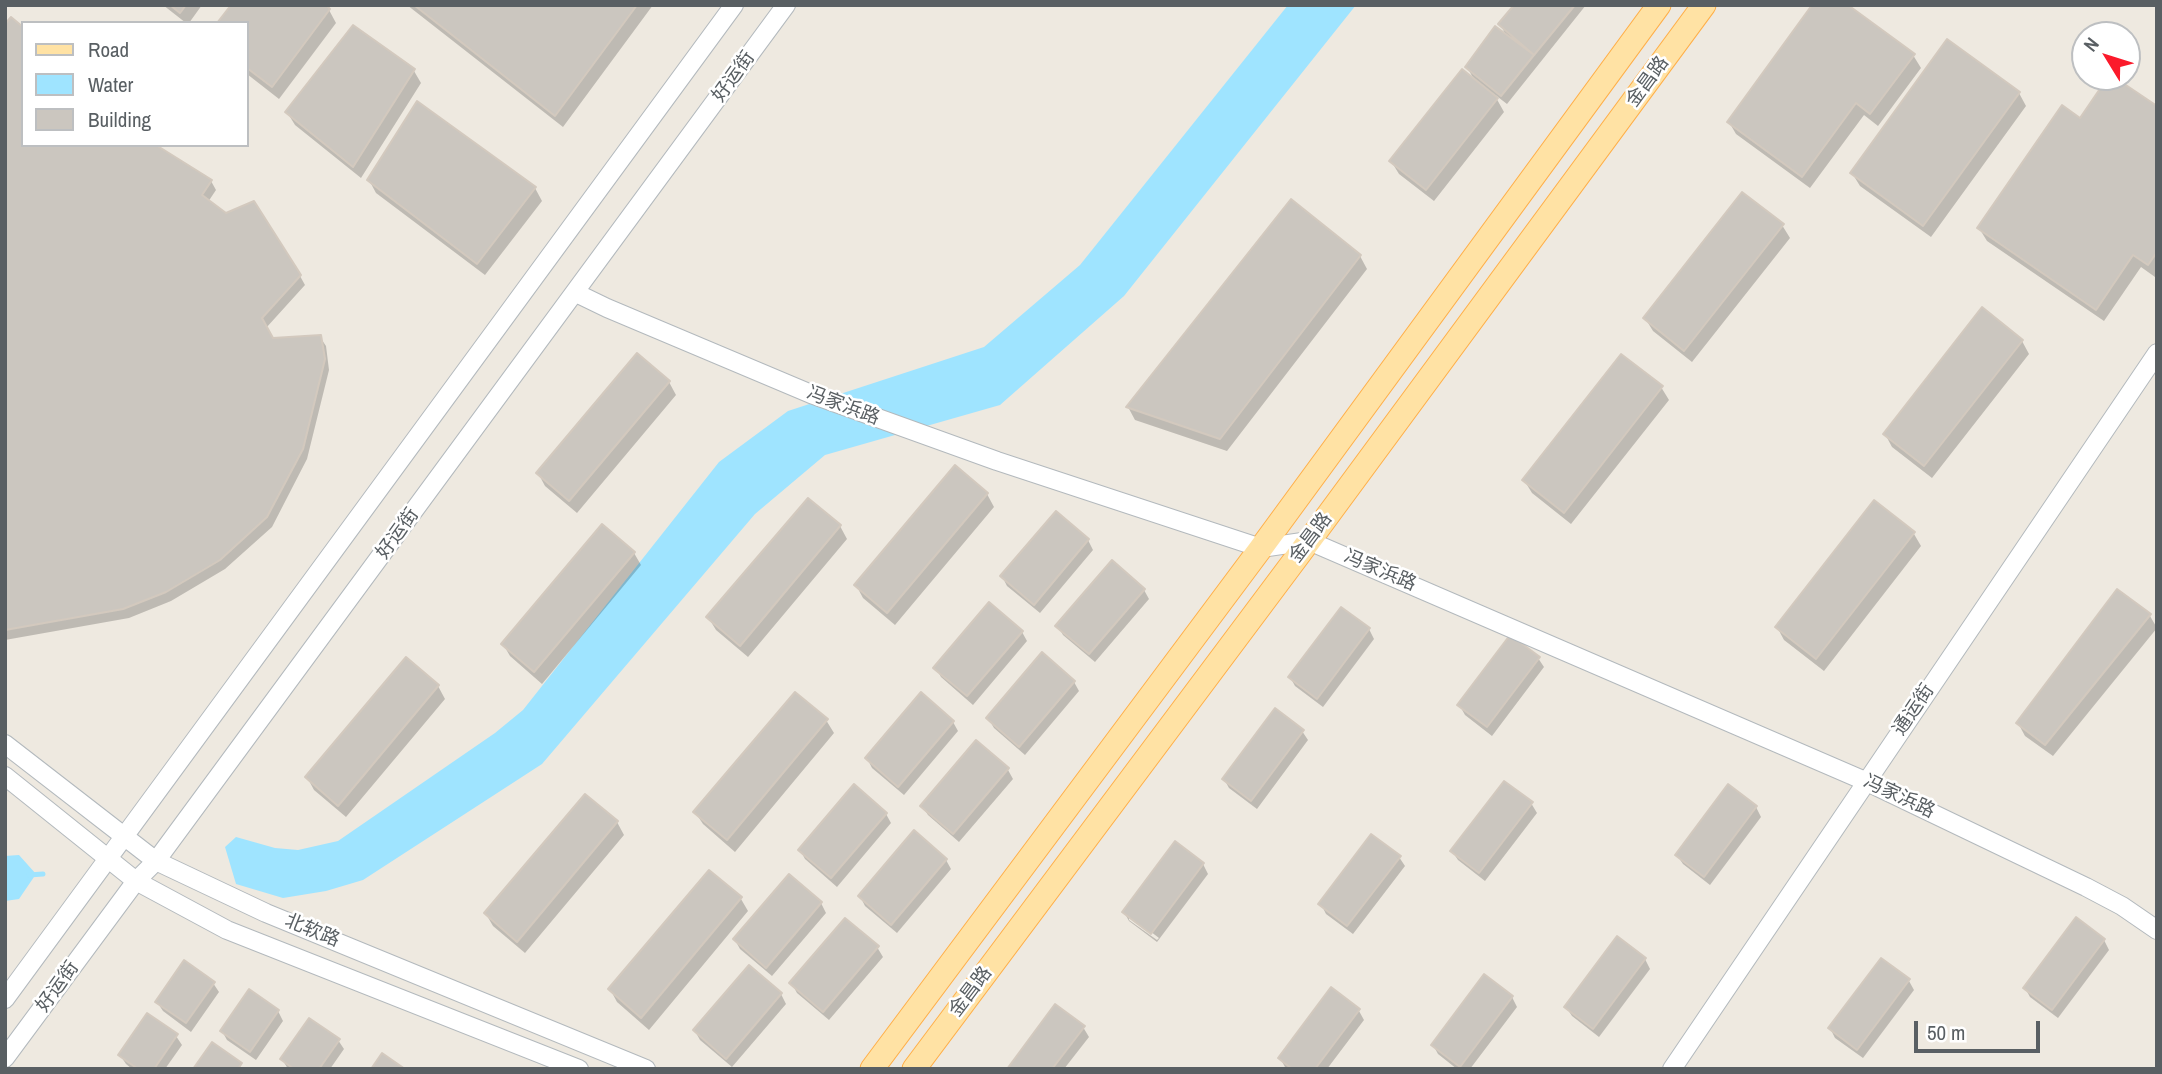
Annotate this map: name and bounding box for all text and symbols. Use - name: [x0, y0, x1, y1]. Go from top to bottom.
- legend: [21, 21, 248, 147]
- north arrow: [2071, 21, 2141, 91]
- text: N: [2077, 32, 2105, 57]
- text: Road: [88, 35, 129, 64]
- street label: 好运街: [708, 47, 760, 107]
- street label: 金昌路: [1622, 52, 1674, 112]
- text: Water: [88, 70, 133, 99]
- text: Building: [88, 105, 151, 134]
- street label: 冯家浜路: [803, 382, 883, 430]
- street label: 好运街: [372, 504, 424, 564]
- street label: 金昌路: [1285, 508, 1337, 568]
- street label: 冯家浜路: [1341, 546, 1419, 596]
- street label: 通运街: [1889, 680, 1939, 740]
- street label: 冯家浜路: [1860, 771, 1938, 823]
- street label: 北软路: [281, 910, 343, 952]
- street label: 好运街: [32, 957, 84, 1017]
- street label: 金昌路: [945, 962, 997, 1022]
- scale bar: [1917, 1007, 2043, 1052]
- text: 50 m: [1927, 1018, 1965, 1047]

